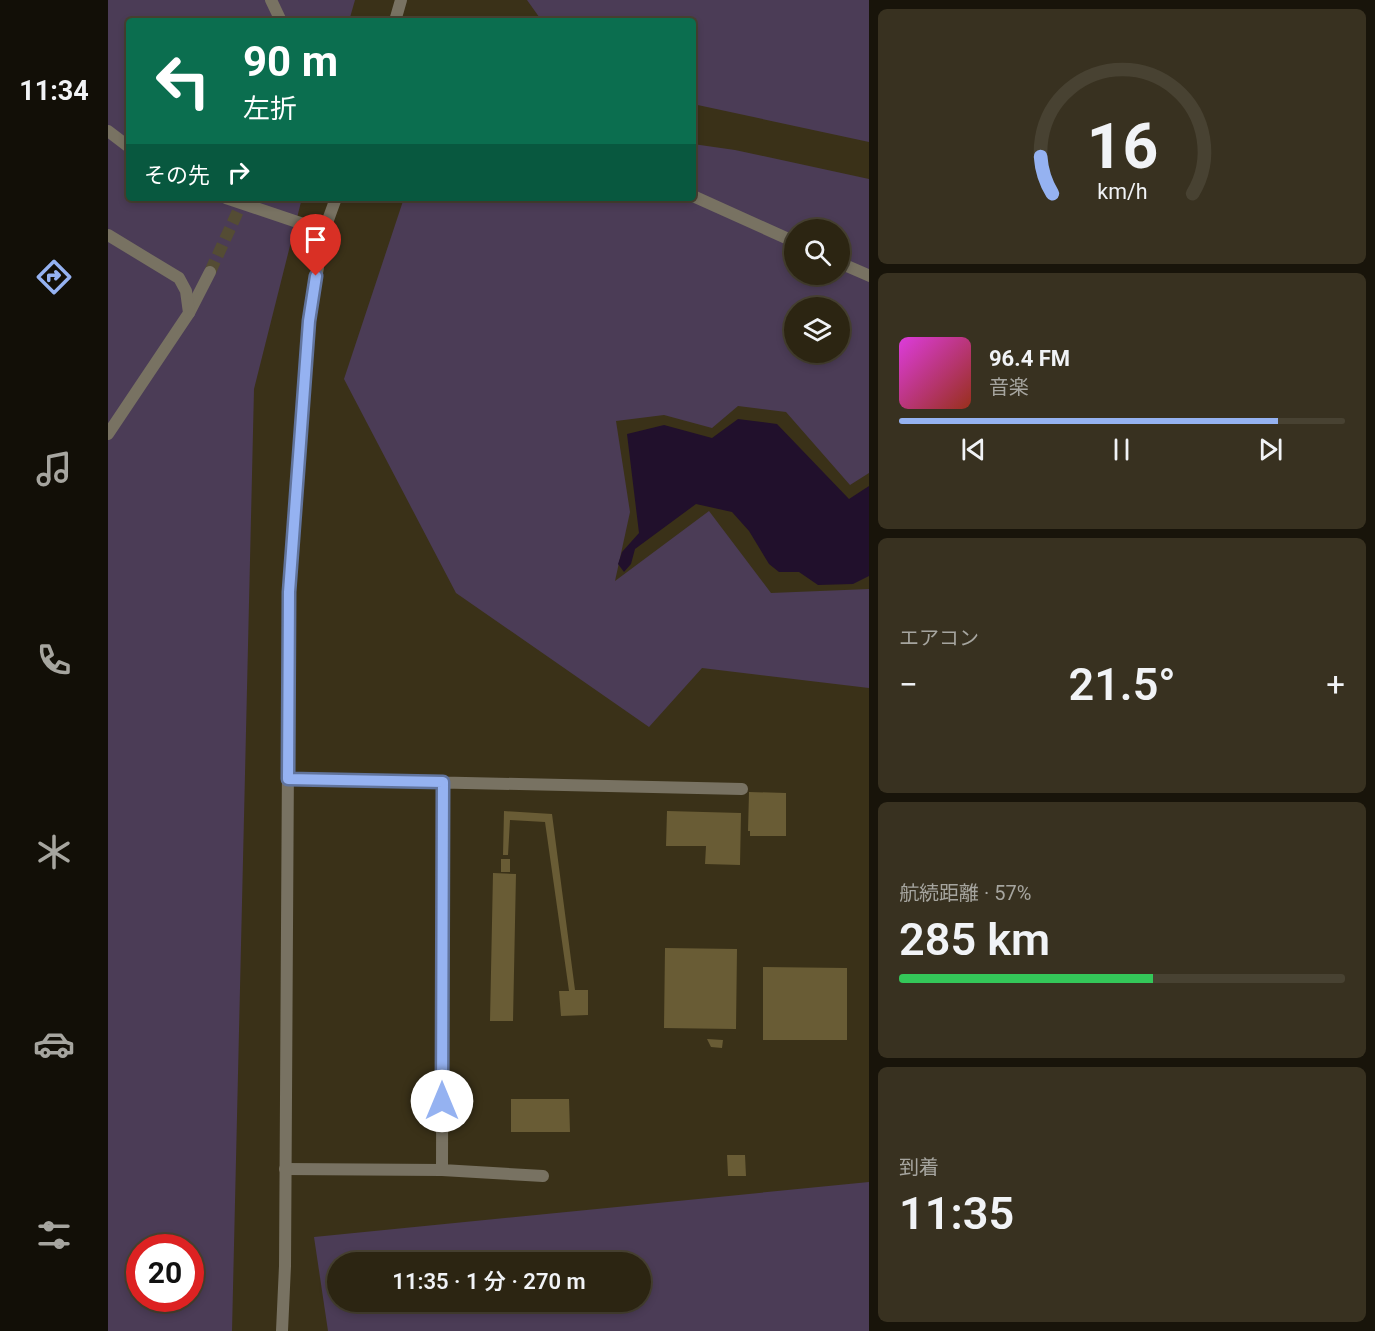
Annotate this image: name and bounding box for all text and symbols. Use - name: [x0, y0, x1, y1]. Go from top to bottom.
- text: 90 m: [243, 37, 338, 86]
- icon: left: [144, 42, 222, 120]
- text: 11:34: [19, 75, 89, 107]
- text: 左折: [243, 93, 297, 125]
- text: 16: [1086, 110, 1158, 183]
- icon: right: [222, 156, 255, 189]
- text: その先: [144, 163, 210, 188]
- text: km/h: [1097, 179, 1147, 204]
- pin: [290, 214, 341, 276]
- map controls: [784, 219, 850, 363]
- button: search: [784, 219, 850, 285]
- icon: arrive: [299, 223, 332, 256]
- icon: directions: [33, 256, 75, 298]
- button: layers: [784, 297, 850, 363]
- text: 96.4 FM: [989, 346, 1070, 371]
- text: 音楽: [989, 375, 1029, 399]
- icon: previous: [957, 433, 990, 466]
- icon: pause: [1105, 433, 1138, 466]
- icon: next: [1254, 433, 1287, 466]
- icon: music: [33, 448, 75, 490]
- text: エアコン: [899, 626, 979, 650]
- icon: phone: [33, 639, 75, 681]
- text: 21.5°: [1068, 658, 1176, 711]
- text: −: [899, 665, 918, 704]
- text: +: [1326, 665, 1345, 704]
- icon: climate: [33, 831, 75, 873]
- text: 航続距離 · 57%: [899, 881, 1031, 905]
- text: 285 km: [899, 913, 1050, 966]
- icon: car: [33, 1023, 75, 1065]
- position arrow: [410, 1069, 474, 1133]
- text: 到着: [899, 1155, 939, 1179]
- text: 11:35: [899, 1187, 1014, 1240]
- icon: filters: [33, 1214, 75, 1256]
- speed limit sign: 20: [126, 1234, 204, 1312]
- text: 11:35 · 1 分 · 270 m: [392, 1269, 586, 1294]

